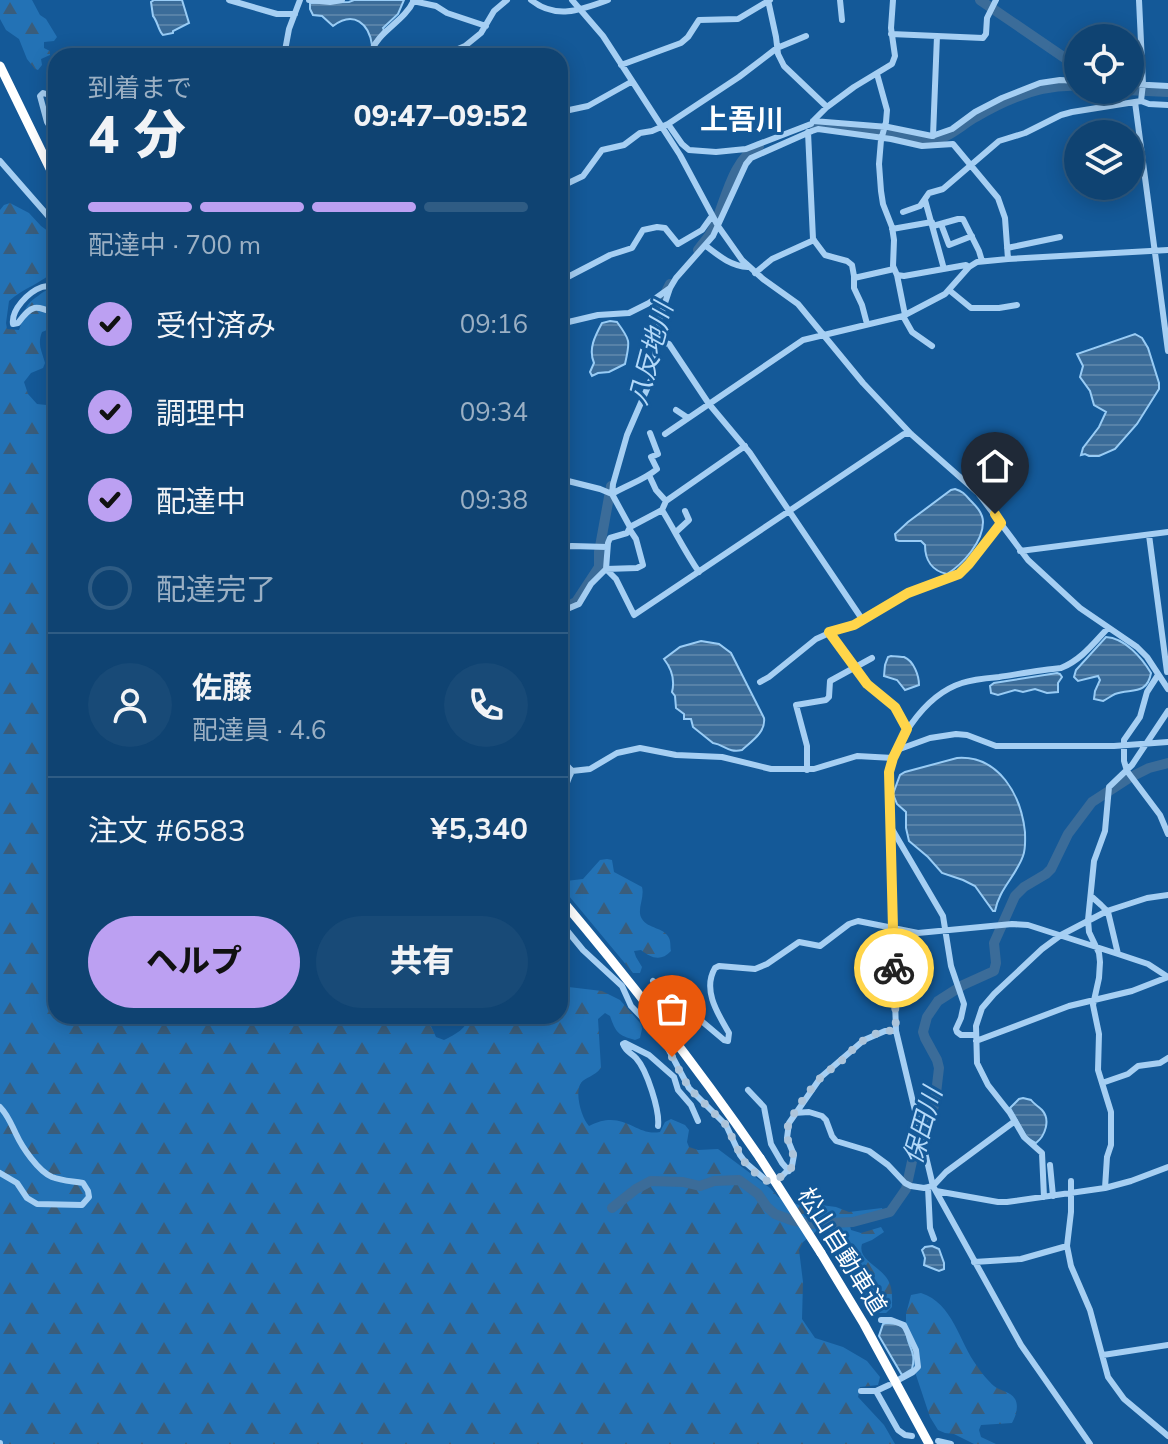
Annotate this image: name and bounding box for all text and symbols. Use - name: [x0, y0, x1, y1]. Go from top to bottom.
- map controls: [1064, 24, 1144, 200]
- button: locate: [1064, 24, 1144, 104]
- text: 到着まで: [88, 71, 192, 106]
- text: 09:47–09:52: [353, 96, 528, 137]
- text: 4 分: [88, 100, 186, 171]
- district label: 上吾川: [700, 101, 784, 139]
- button: layers: [1064, 120, 1144, 200]
- text: 配達中 · 700 m: [88, 228, 261, 263]
- water label: 八反地川: [621, 296, 682, 409]
- icon: check: [88, 302, 132, 346]
- text: 受付済み: [156, 306, 276, 347]
- text: 09:16: [460, 307, 528, 342]
- icon: check: [88, 390, 132, 434]
- text: 調理中: [156, 394, 246, 435]
- text: 09:34: [460, 395, 528, 430]
- pin: [961, 432, 1029, 514]
- icon: home: [973, 444, 1017, 488]
- icon: check: [88, 478, 132, 522]
- text: 配達中: [156, 482, 246, 523]
- text: 09:38: [460, 483, 528, 518]
- text: 配達完了: [156, 570, 276, 611]
- button: person: [88, 663, 172, 747]
- button: phone: [444, 663, 528, 747]
- text: 佐藤: [192, 668, 252, 709]
- text: 配達員 · 4.6: [192, 713, 326, 748]
- text: ¥5,340: [431, 809, 528, 850]
- text: 注文 #6583: [88, 811, 246, 852]
- button: ヘルプ: [88, 916, 300, 1008]
- button: 共有: [316, 916, 528, 1008]
- courier: [854, 928, 934, 1008]
- icon: bike: [872, 946, 916, 990]
- pin: [638, 975, 706, 1057]
- icon: bag: [650, 987, 694, 1031]
- water label: 保田川: [895, 1081, 951, 1168]
- street label: 松山自動車道: [790, 1181, 894, 1321]

